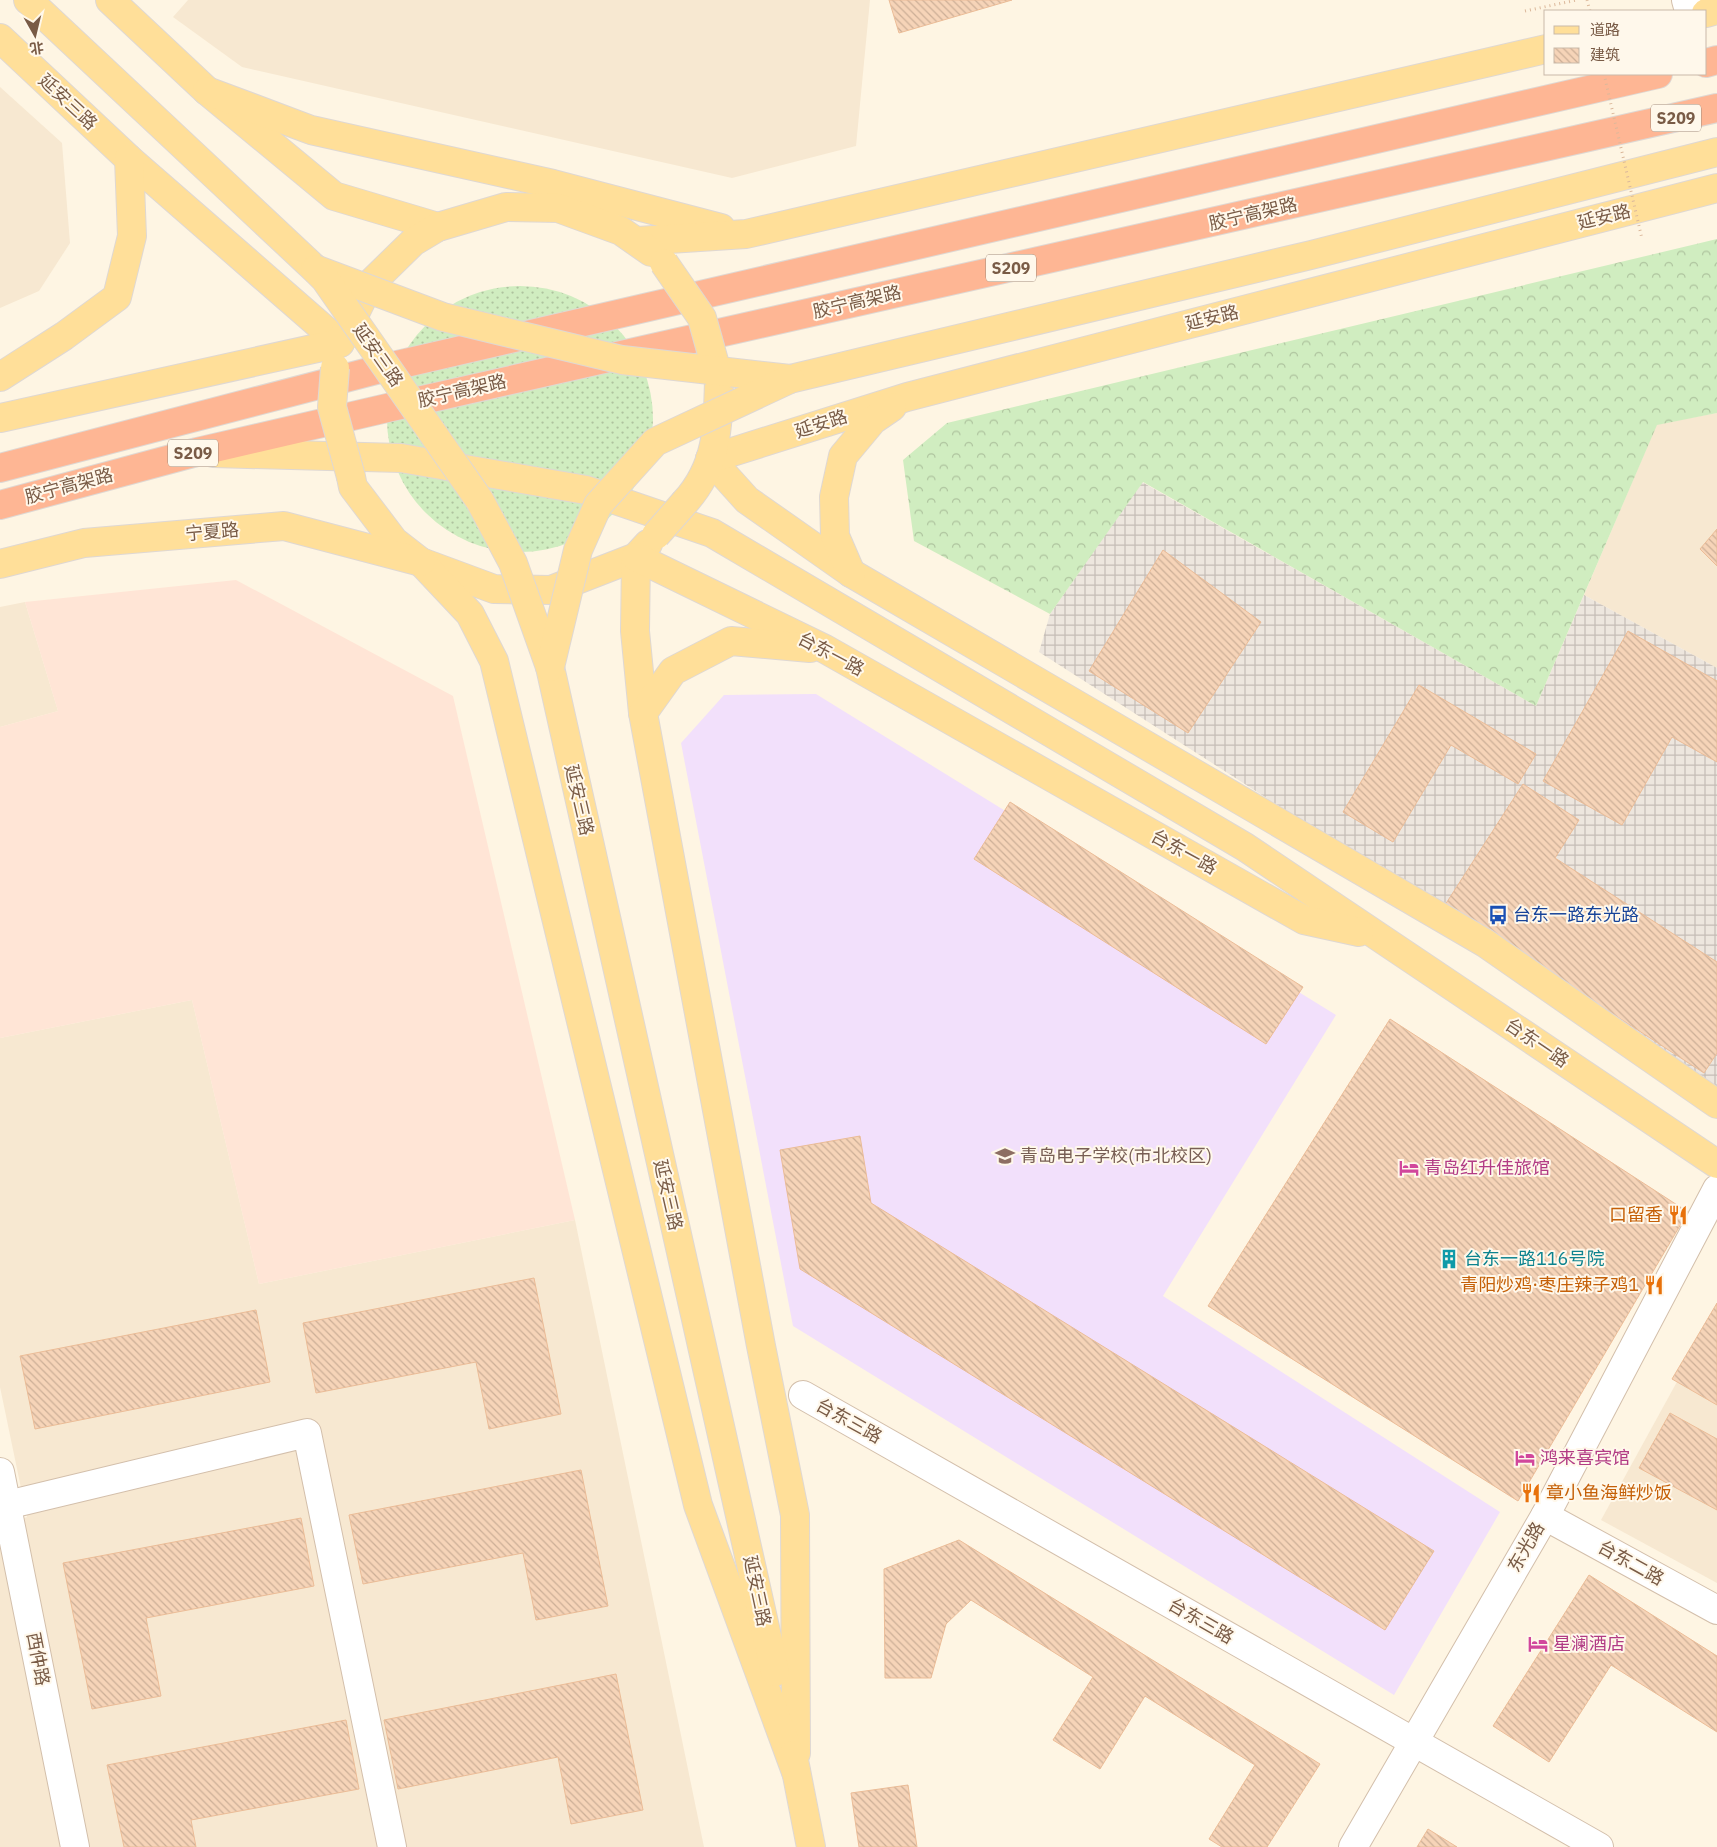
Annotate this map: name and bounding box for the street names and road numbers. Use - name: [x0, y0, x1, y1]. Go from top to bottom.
- street label: 延安三路: [34, 69, 103, 135]
- road number: S209: [1651, 105, 1701, 132]
- street label: 胶宁高架路: [1206, 192, 1299, 235]
- street label: 延安路: [1575, 199, 1633, 234]
- road number: S209: [986, 254, 1036, 282]
- street label: 胶宁高架路: [810, 280, 903, 323]
- street label: 延安路: [1183, 300, 1241, 335]
- street label: 延安三路: [348, 319, 408, 391]
- street label: 胶宁高架路: [415, 369, 508, 412]
- street label: 延安路: [792, 404, 850, 443]
- road number: S209: [168, 439, 218, 466]
- street label: 胶宁高架路: [22, 463, 115, 508]
- street label: 宁夏路: [184, 518, 240, 545]
- street label: 台东一路: [794, 627, 868, 681]
- street label: 延安三路: [560, 762, 599, 838]
- street label: 台东一路: [1147, 824, 1221, 879]
- street label: 台东一路: [1501, 1013, 1574, 1072]
- street label: 延安三路: [649, 1157, 688, 1233]
- street label: 台东三路: [812, 1393, 886, 1448]
- street label: 东光路: [1502, 1518, 1549, 1576]
- street label: 台东二路: [1594, 1535, 1668, 1590]
- street label: 延安三路: [739, 1553, 776, 1629]
- street label: 台东三路: [1164, 1593, 1238, 1649]
- street label: 西仲路: [22, 1630, 55, 1688]

